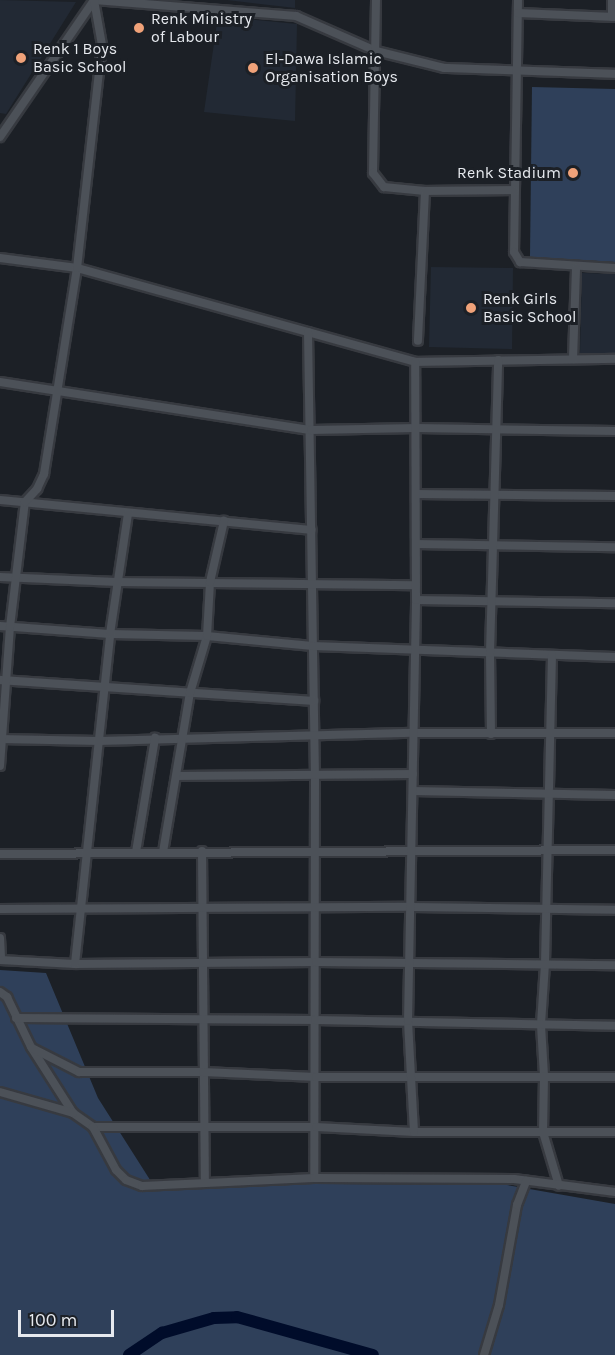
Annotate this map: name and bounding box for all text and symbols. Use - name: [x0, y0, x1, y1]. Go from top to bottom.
- place label: Renk Ministry of Labour: [151, 9, 252, 47]
- marker: Renk Ministry of Labour: [132, 21, 146, 35]
- place label: Renk 1 Boys Basic School: [33, 39, 127, 77]
- place label: El-Dawa Islamic Organisation Boys: [265, 49, 398, 87]
- marker: Renk 1 Boys Basic School: [14, 51, 28, 65]
- marker: El-Dawa Islamic Organisation Boys: [246, 61, 260, 75]
- place label: Renk Stadium: [457, 163, 561, 183]
- marker: Renk Stadium: [566, 166, 580, 180]
- place label: Renk Girls Basic School: [483, 289, 577, 327]
- marker: Renk Girls Basic School: [464, 301, 478, 315]
- scale bar: [21, 1298, 117, 1336]
- text: 100 m: [29, 1309, 77, 1331]

